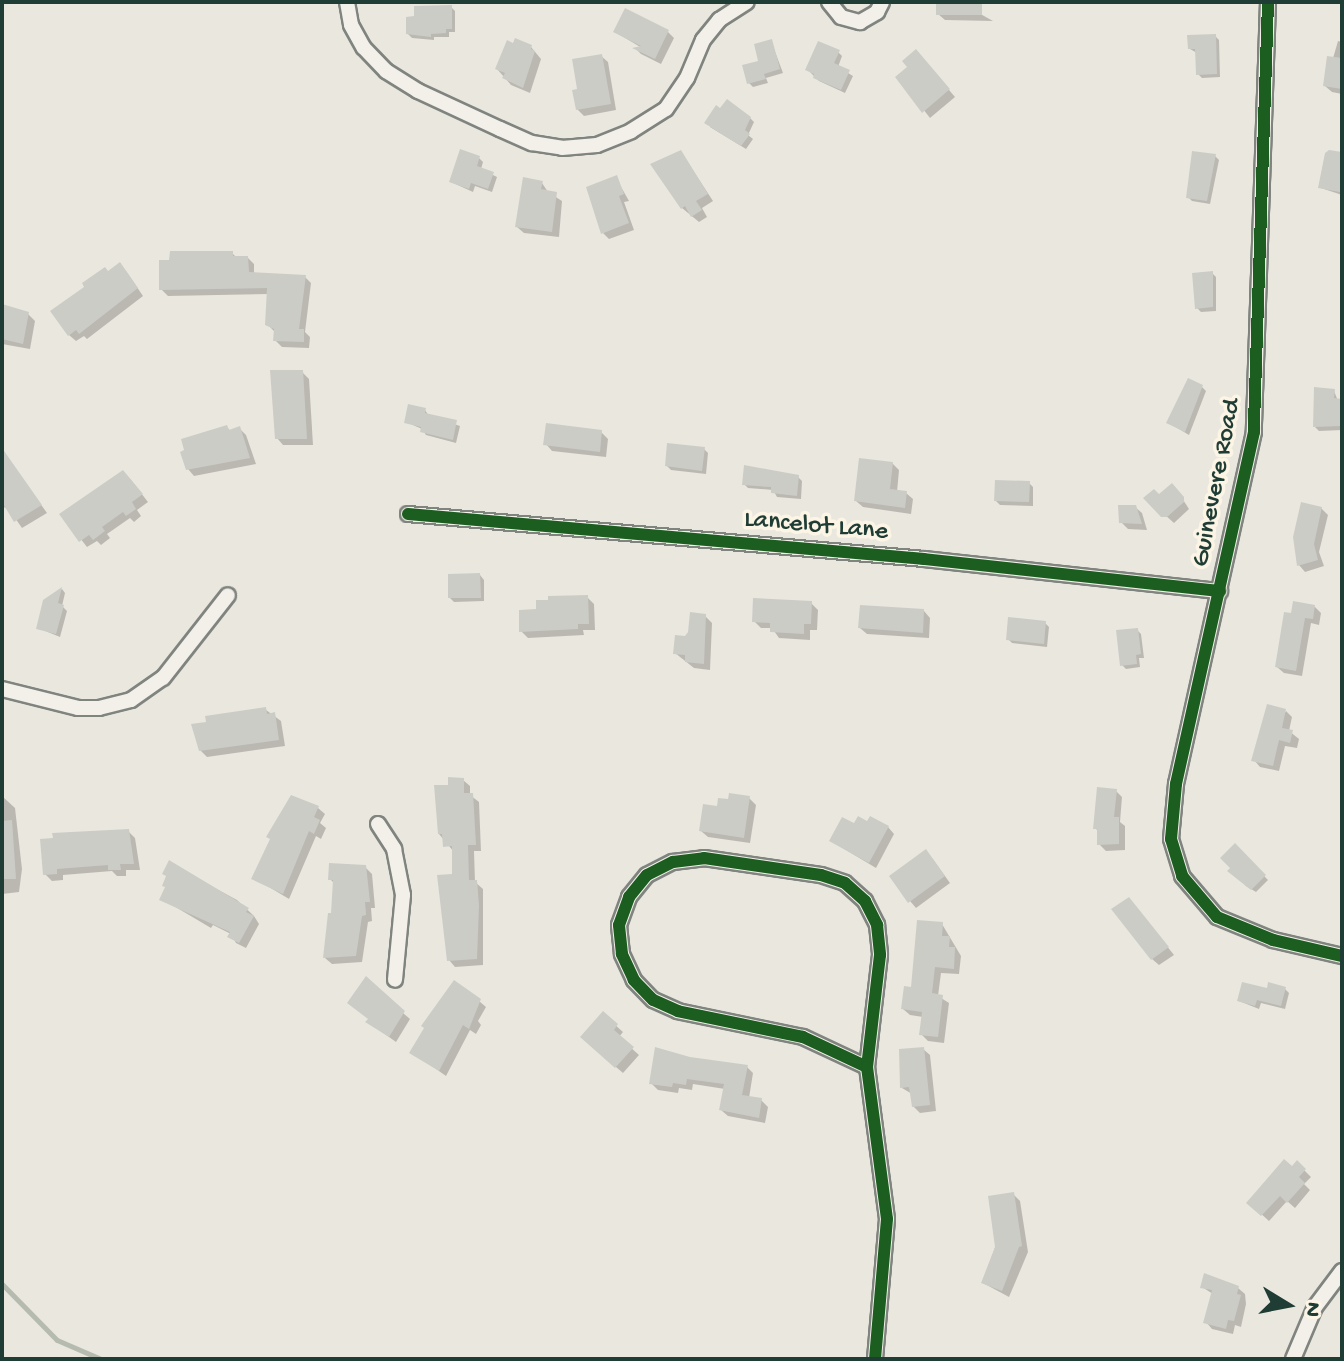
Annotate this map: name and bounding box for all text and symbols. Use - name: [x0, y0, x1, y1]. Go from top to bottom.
- street label: Guinevere Road: [1186, 396, 1250, 570]
- street label: Lancelot Lane: [743, 505, 889, 549]
- north arrow: [1248, 1265, 1328, 1345]
- text: N: [1298, 1300, 1326, 1319]

